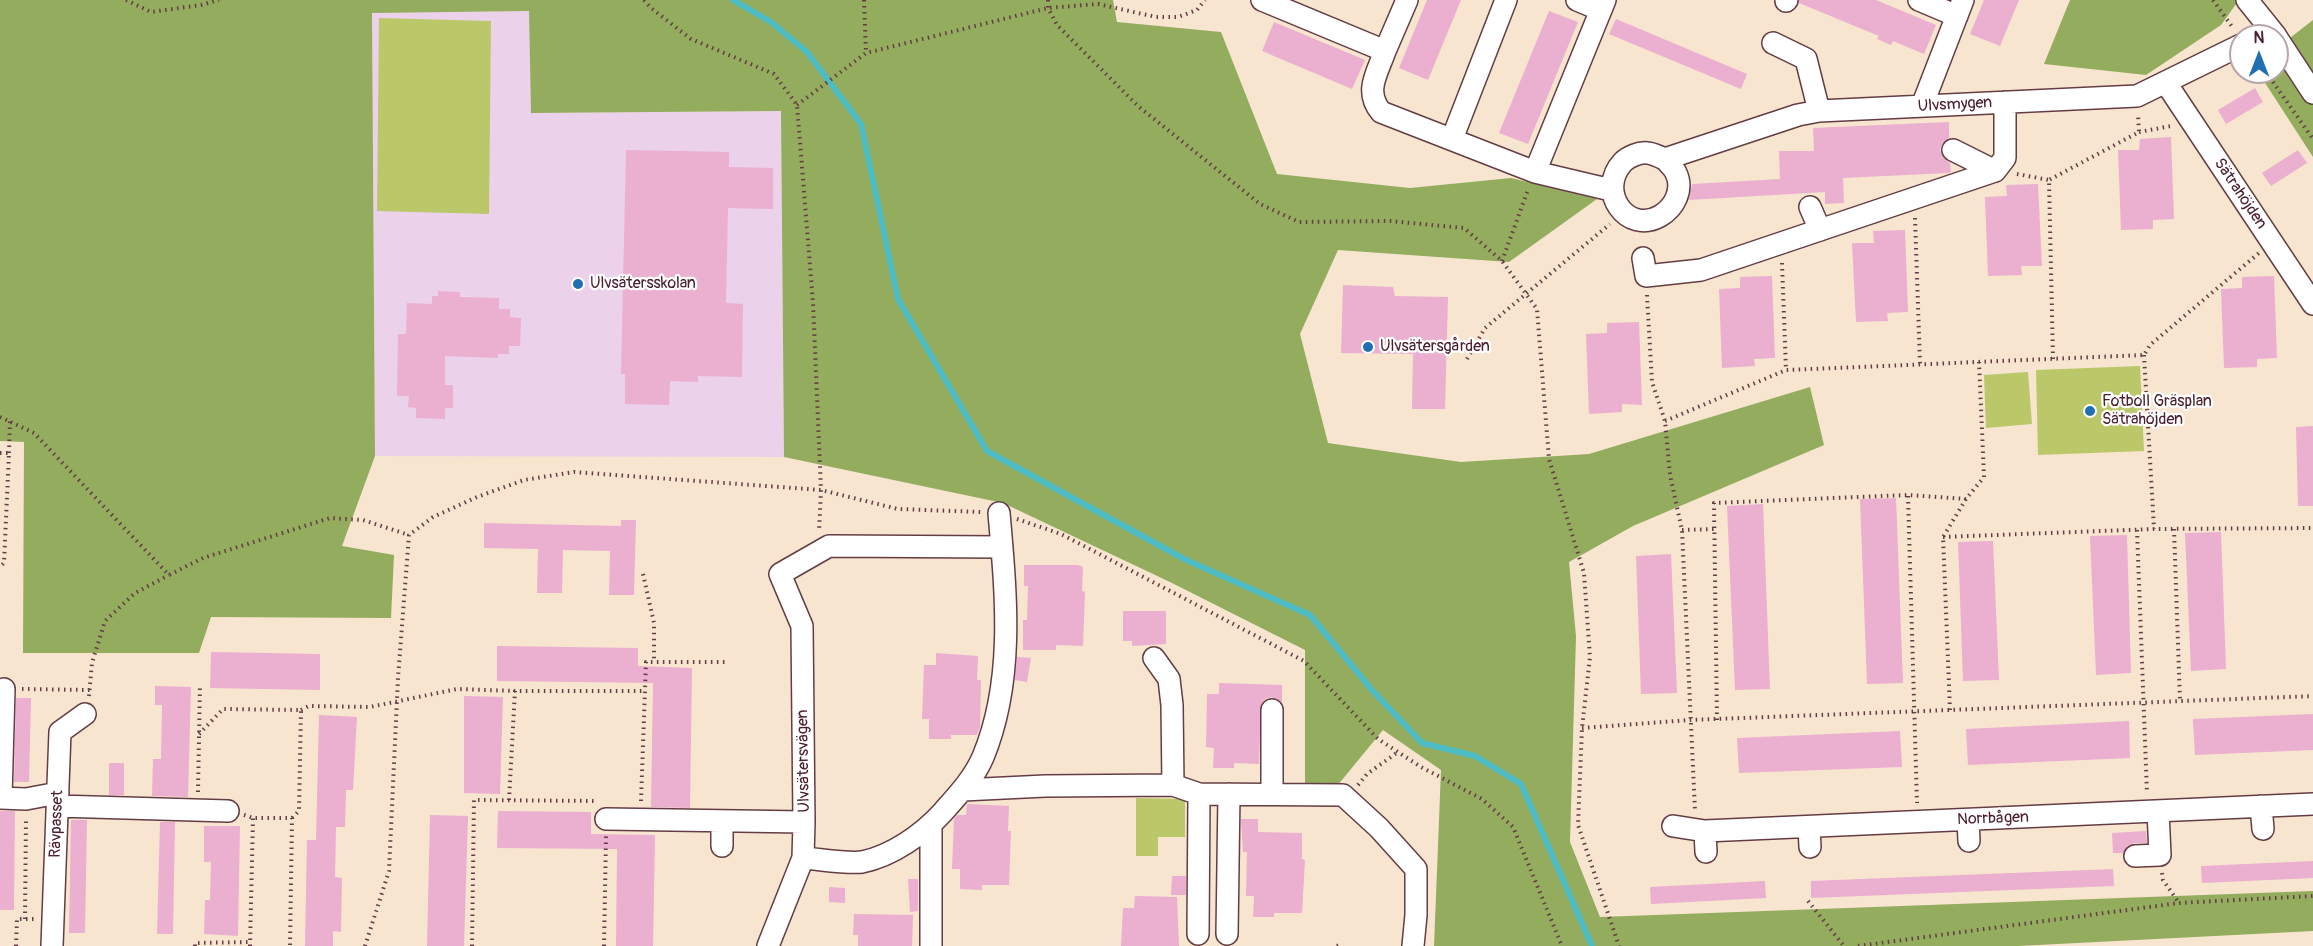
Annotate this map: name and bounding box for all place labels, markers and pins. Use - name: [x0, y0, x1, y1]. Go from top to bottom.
- place label: Ulvsätersskolan: [590, 274, 696, 294]
- marker: Ulvsätersskolan: [571, 277, 585, 291]
- place label: Ulvsätersgården: [1380, 337, 1490, 357]
- marker: Ulvsätersgården: [1361, 340, 1375, 354]
- place label: Fotboll Gräsplan Sätrahöjden: [2102, 392, 2212, 430]
- marker: Fotboll Gräsplan Sätrahöjden: [2083, 404, 2097, 418]

